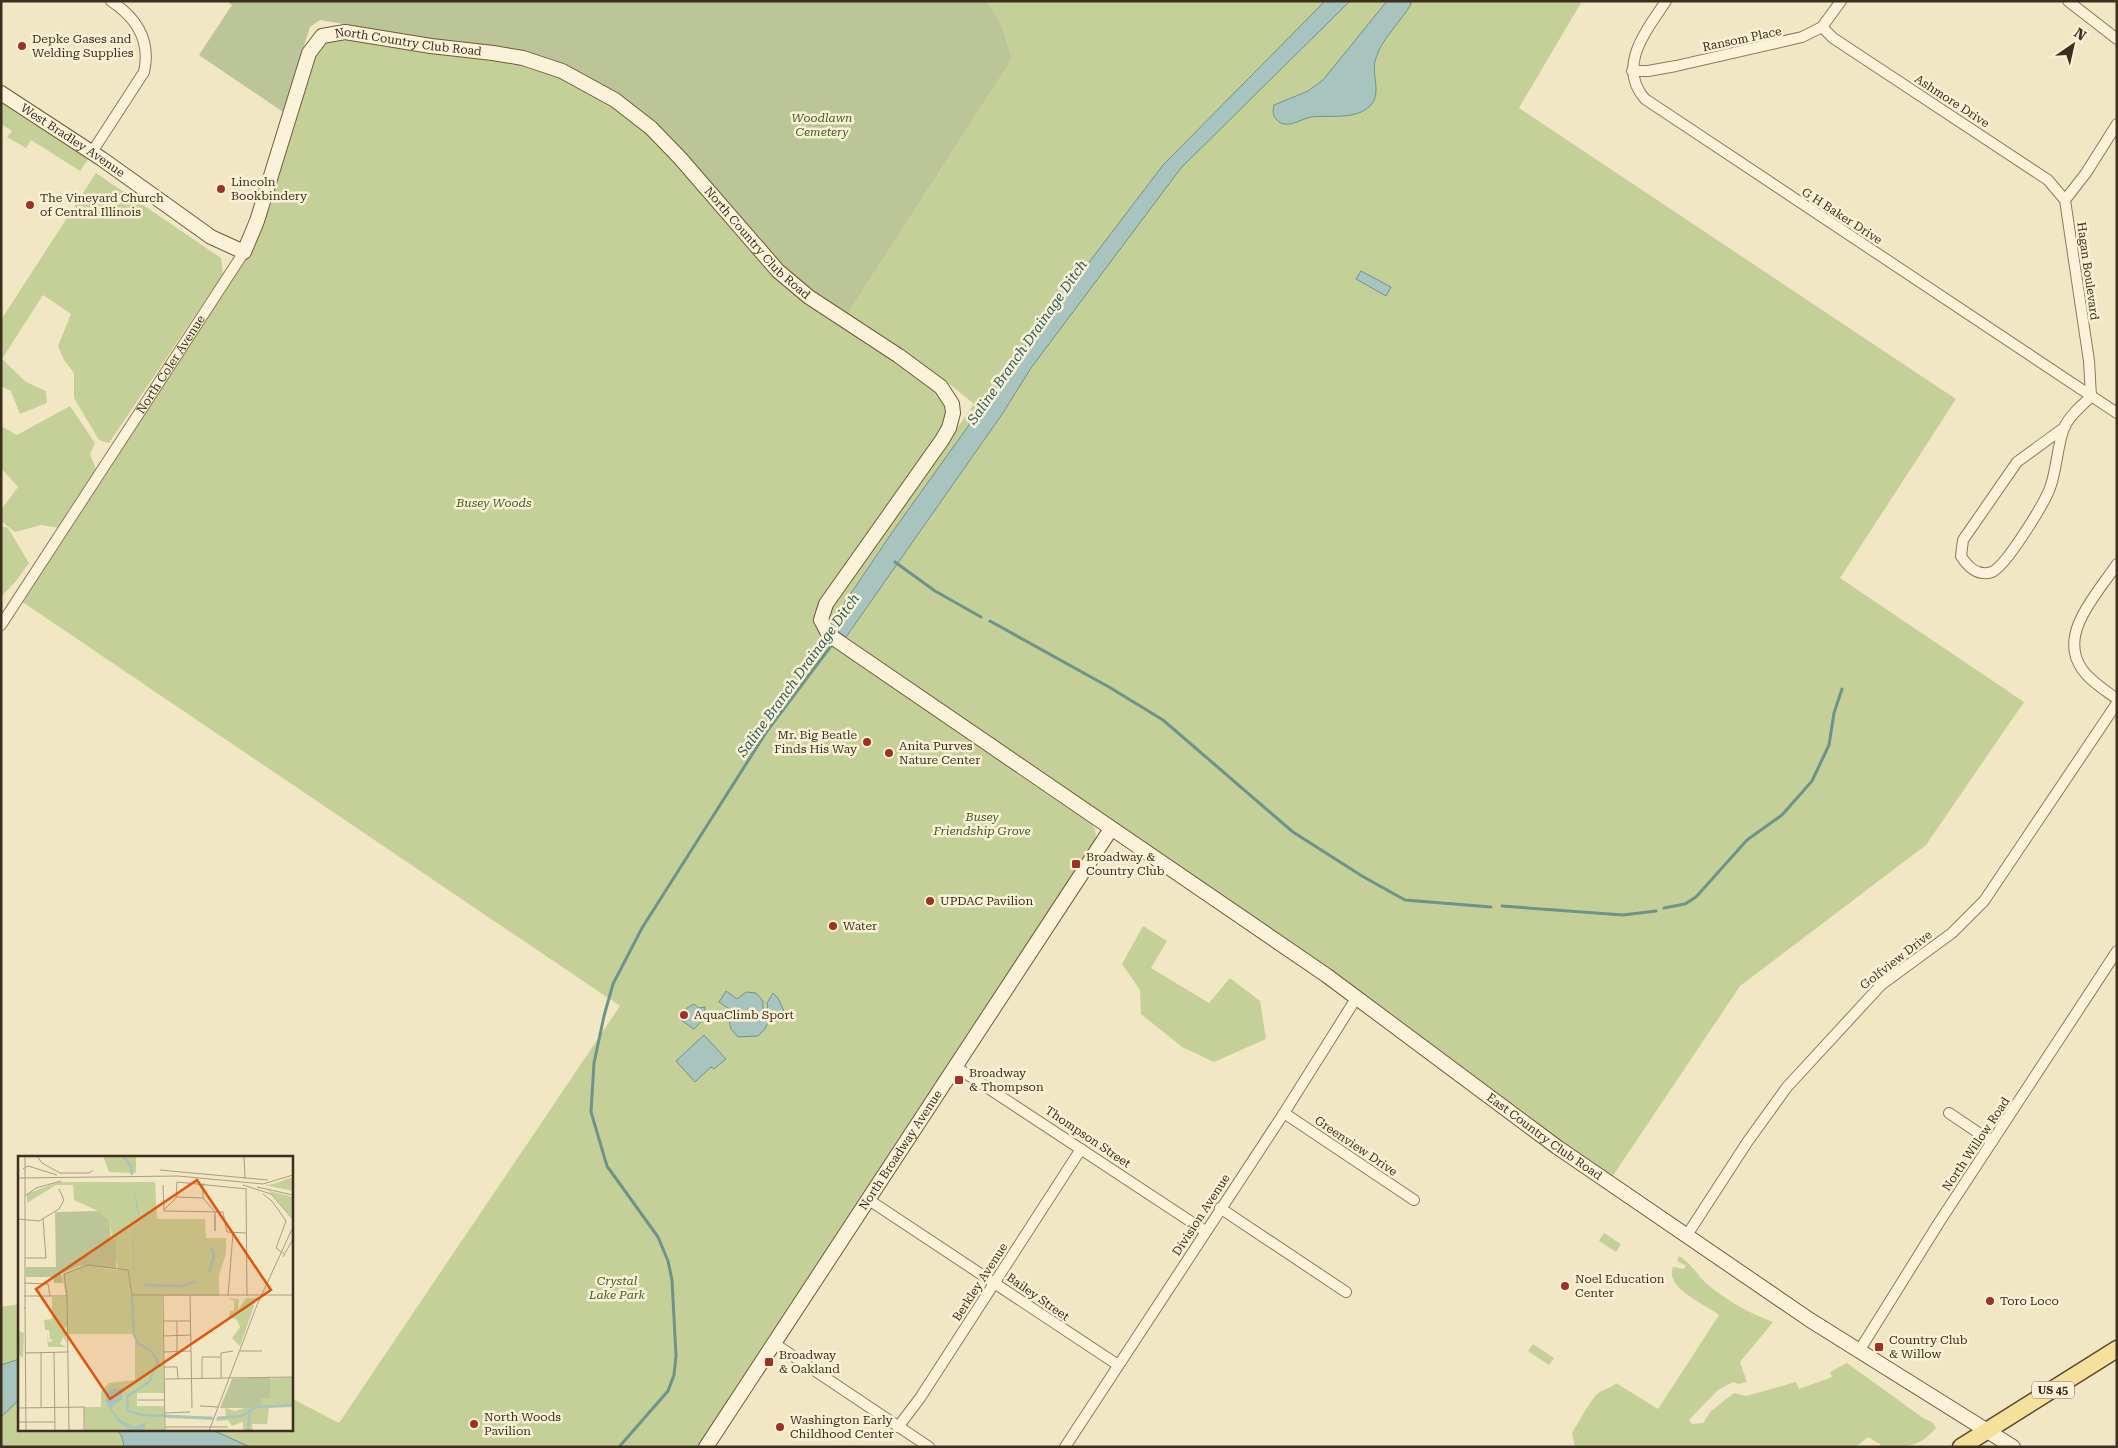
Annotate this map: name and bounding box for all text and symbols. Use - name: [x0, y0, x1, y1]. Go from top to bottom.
- north arrow: [2048, 20, 2098, 70]
- street label: Ransom Place: [1701, 24, 1783, 54]
- street label: North Country Club Road: [334, 25, 483, 59]
- text: N: [2071, 25, 2089, 44]
- place label: Depke Gases and Welding Supplies: [32, 32, 134, 60]
- marker: Depke Gases and Welding Supplies: [16, 40, 28, 52]
- street label: Ashmore Drive: [1912, 72, 1992, 131]
- street label: West Bradley Avenue: [18, 101, 128, 180]
- park label: Woodlawn Cemetery: [792, 111, 852, 139]
- place label: Lincoln Bookbindery: [231, 175, 308, 203]
- marker: Lincoln Bookbindery: [215, 183, 227, 195]
- street label: North Country Club Road: [701, 184, 813, 302]
- street label: G H Baker Drive: [1799, 185, 1885, 247]
- place label: The Vineyard Church of Central Illinois: [40, 191, 164, 219]
- marker: The Vineyard Church of Central Illinois: [24, 199, 36, 211]
- street label: Hagan Boulevard: [2074, 221, 2102, 321]
- water label: Saline Branch Drainage Ditch: [963, 256, 1090, 428]
- street label: North Coler Avenue: [134, 312, 208, 416]
- park label: Busey Woods: [455, 496, 532, 510]
- water label: Saline Branch Drainage Ditch: [733, 590, 863, 760]
- place label: Mr. Big Beatle Finds His Way: [774, 728, 858, 756]
- marker: Mr. Big Beatle Finds His Way: [861, 736, 873, 748]
- place label: Anita Purves Nature Center: [899, 739, 980, 767]
- marker: Anita Purves Nature Center: [883, 747, 895, 759]
- park label: Busey Friendship Grove: [932, 810, 1031, 838]
- place label: Broadway & Country Club: [1086, 850, 1165, 878]
- marker: Broadway & Country Club: [1070, 858, 1082, 870]
- place label: UPDAC Pavilion: [940, 894, 1033, 908]
- marker: UPDAC Pavilion: [924, 895, 936, 907]
- place label: Water: [843, 919, 877, 933]
- marker: Water: [827, 920, 839, 932]
- street label: Golfview Drive: [1857, 927, 1935, 992]
- place label: AquaClimb Sport: [694, 1008, 794, 1022]
- marker: AquaClimb Sport: [678, 1009, 690, 1021]
- place label: Broadway & Thompson: [969, 1066, 1044, 1094]
- marker: Broadway & Thompson: [953, 1074, 965, 1086]
- street label: North Broadway Avenue: [856, 1087, 945, 1213]
- street label: East Country Club Road: [1484, 1090, 1605, 1183]
- street label: North Willow Road: [1939, 1094, 2013, 1194]
- street label: Thompson Street: [1043, 1103, 1134, 1171]
- street label: Greenview Drive: [1312, 1113, 1400, 1179]
- inset map: [18, 1156, 292, 1430]
- street label: Division Avenue: [1169, 1171, 1233, 1258]
- street label: Berkley Avenue: [950, 1240, 1011, 1324]
- street label: Bailey Street: [1004, 1270, 1072, 1324]
- place label: Noel Education Center: [1575, 1272, 1665, 1300]
- park label: Crystal Lake Park: [588, 1274, 646, 1302]
- marker: Noel Education Center: [1559, 1280, 1571, 1292]
- place label: Toro Loco: [2000, 1294, 2059, 1308]
- marker: Toro Loco: [1984, 1295, 1996, 1307]
- place label: Country Club & Willow: [1889, 1333, 1968, 1361]
- marker: Country Club & Willow: [1873, 1341, 1885, 1353]
- place label: Broadway & Oakland: [779, 1348, 840, 1376]
- marker: Broadway & Oakland: [763, 1356, 775, 1368]
- road number: US 45: [2032, 1382, 2074, 1398]
- place label: North Woods Pavilion: [484, 1410, 561, 1438]
- place label: Washington Early Childhood Center: [790, 1413, 894, 1441]
- marker: North Woods Pavilion: [468, 1418, 480, 1430]
- marker: Washington Early Childhood Center: [774, 1421, 786, 1433]

